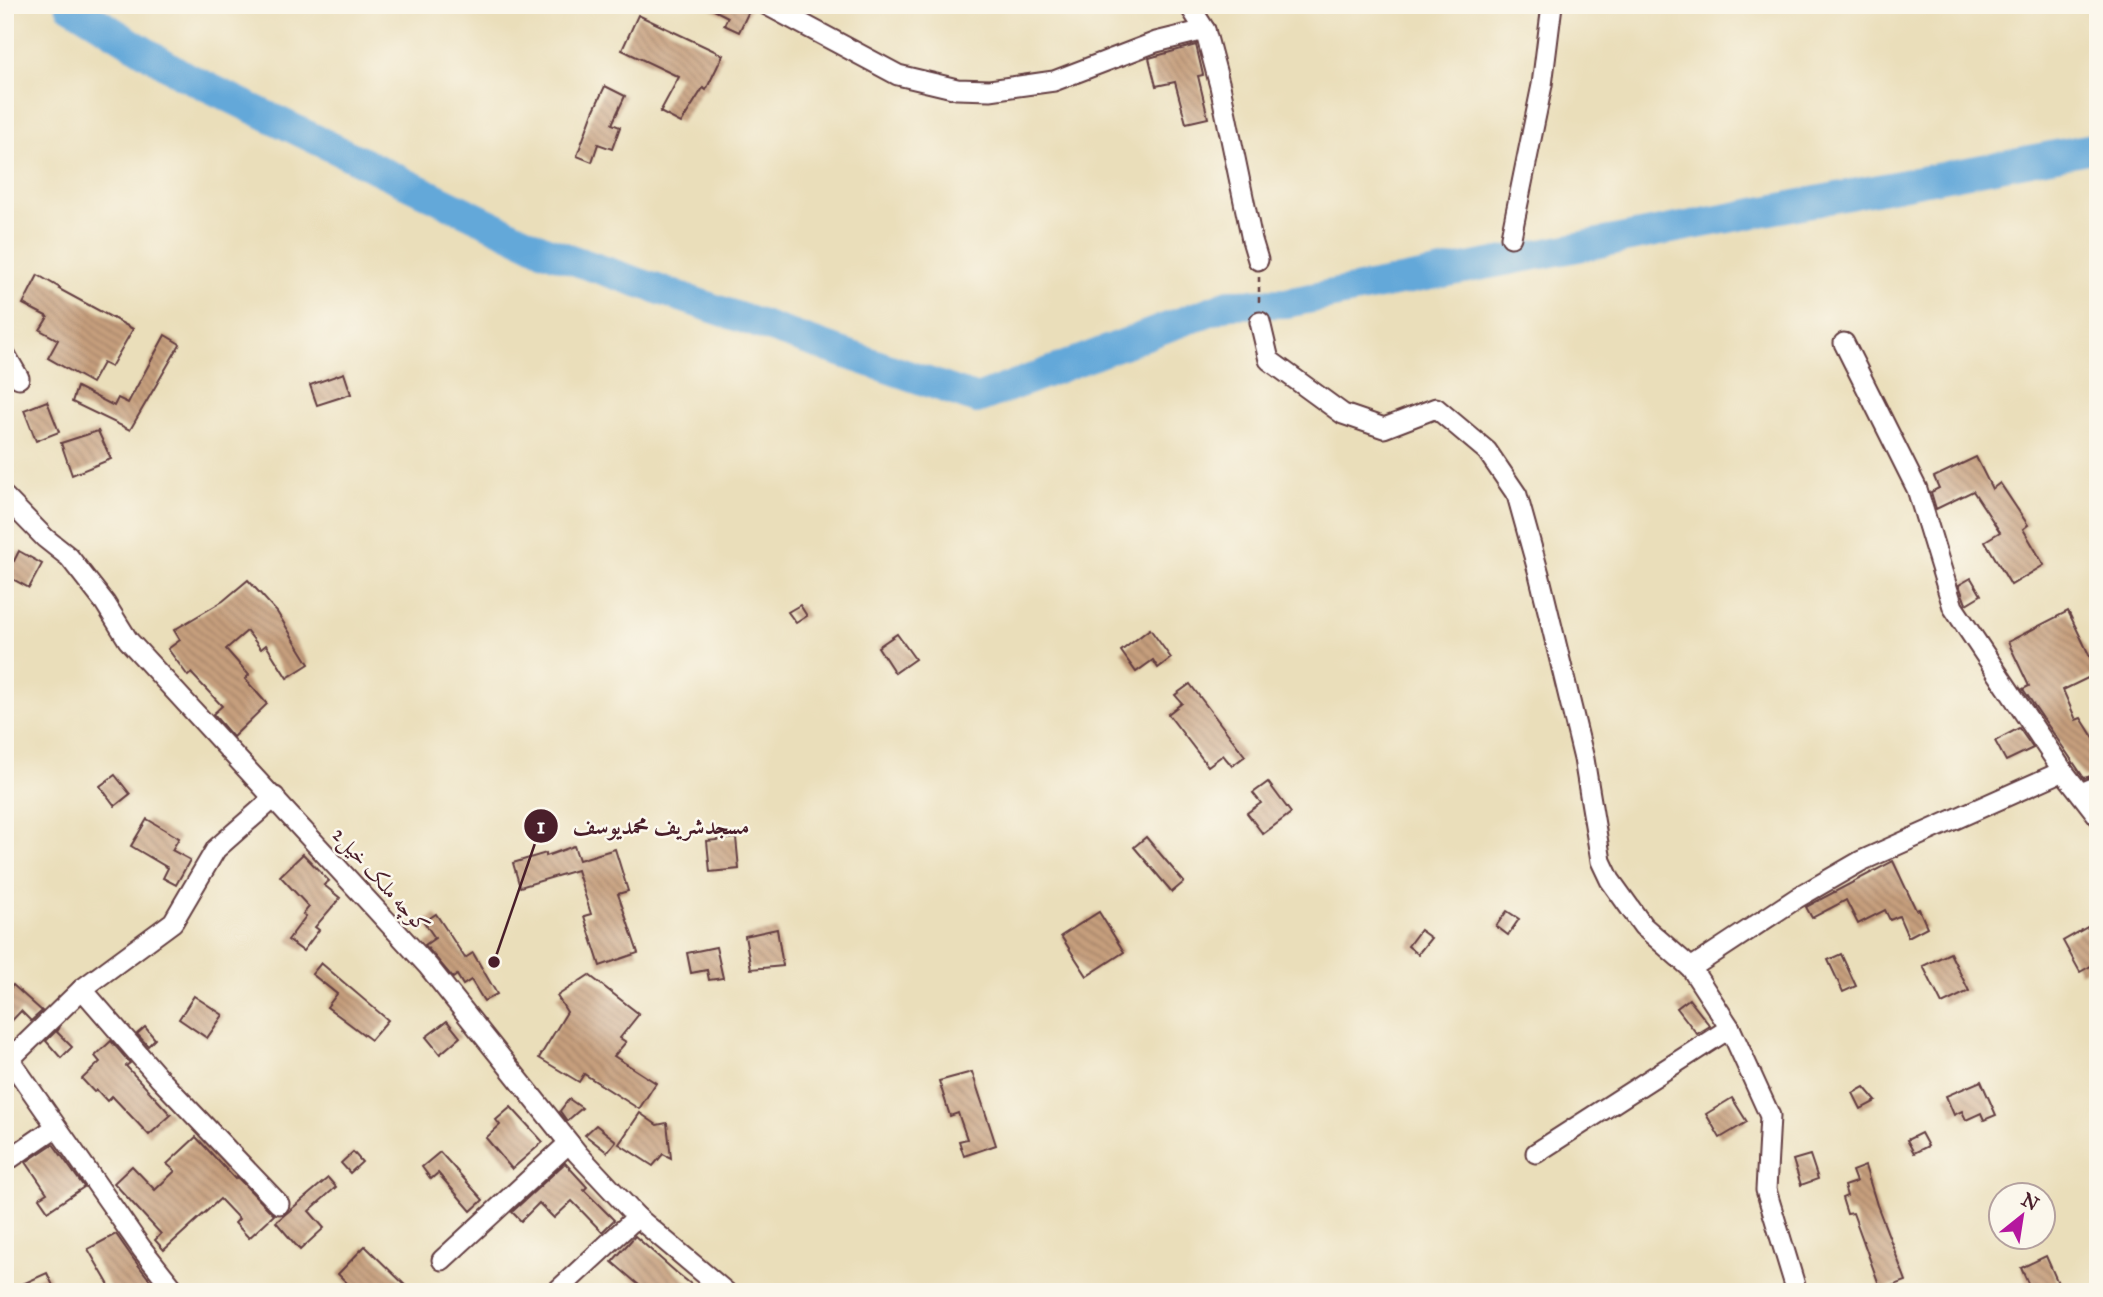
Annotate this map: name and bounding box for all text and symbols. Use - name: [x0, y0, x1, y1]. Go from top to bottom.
- callout: مسجدشریف محمدیوسف: [524, 804, 764, 848]
- text: مسجدشریف محمدیوسف: [572, 812, 750, 841]
- text: 1: [537, 813, 545, 839]
- street label: کوچه ملک خیل2: [325, 822, 435, 940]
- north arrow: [1988, 1182, 2058, 1252]
- text: N: [2018, 1188, 2043, 1216]

